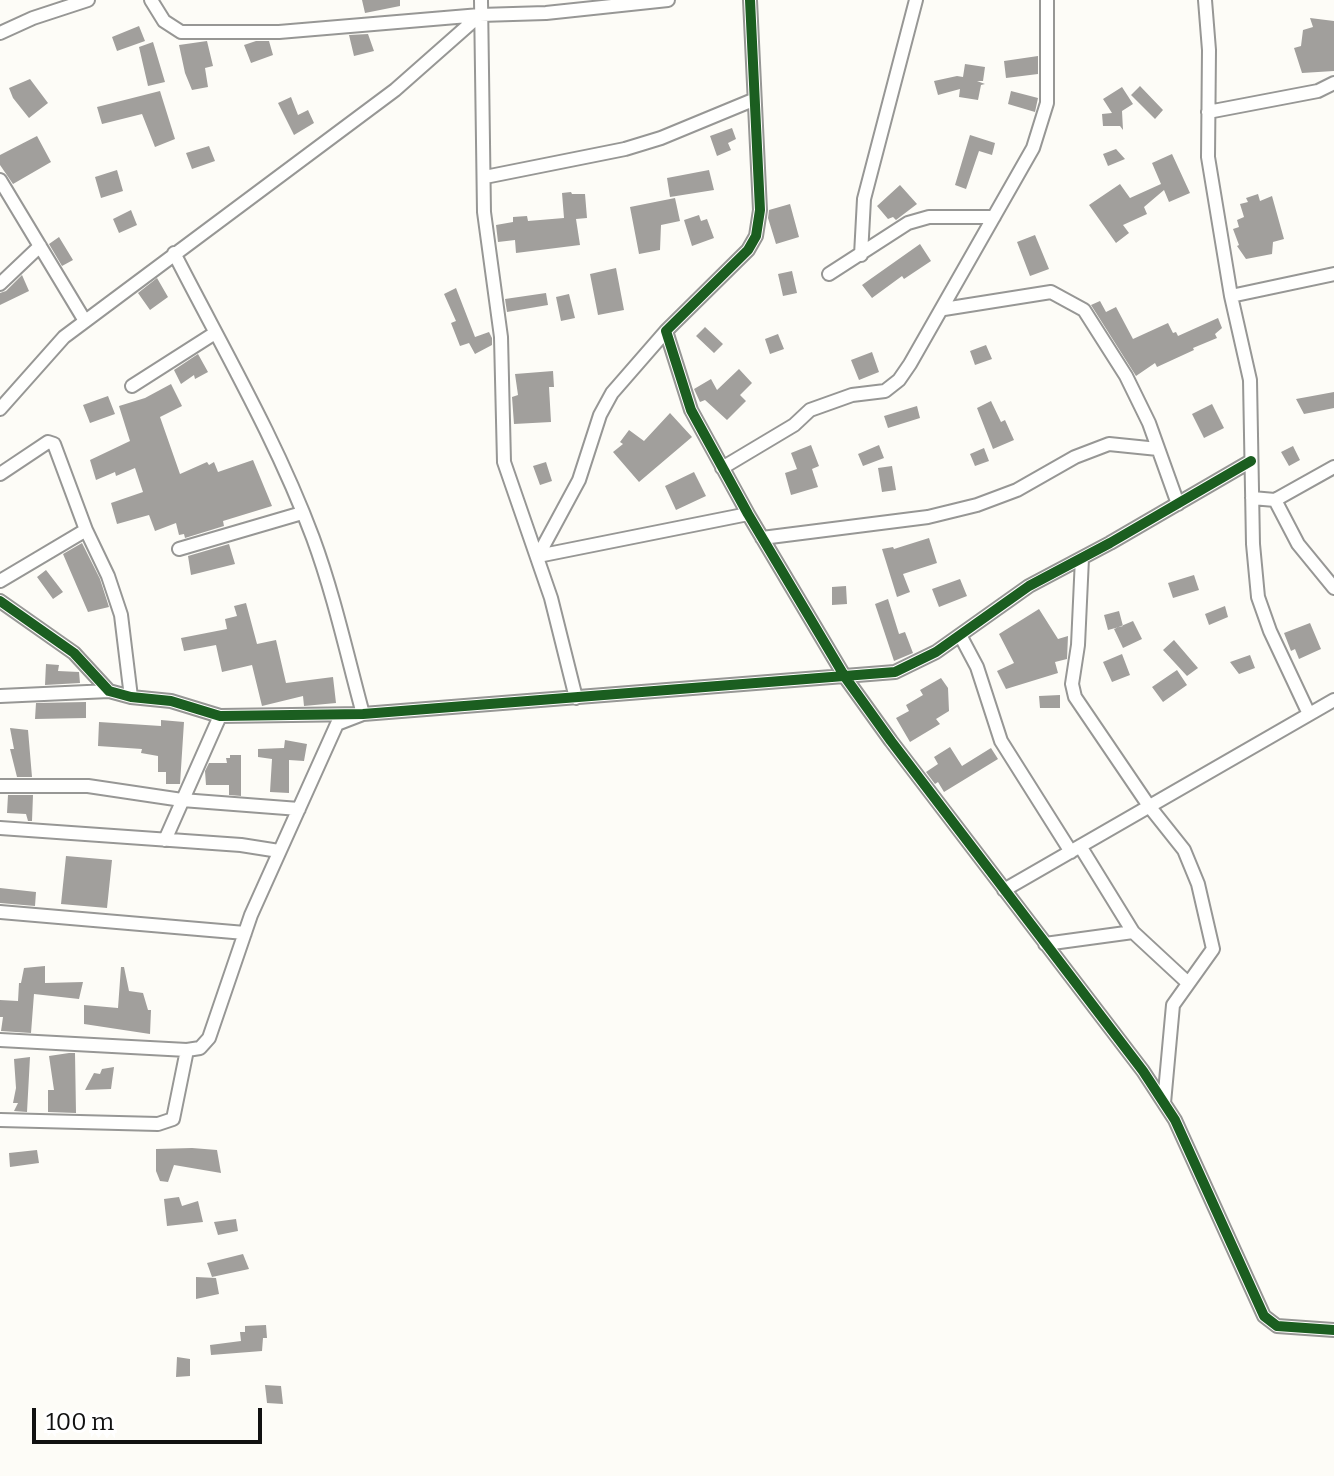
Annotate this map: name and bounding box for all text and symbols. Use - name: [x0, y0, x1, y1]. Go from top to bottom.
- scale bar: [36, 1392, 266, 1442]
- text: 100 m: [46, 1408, 114, 1436]

